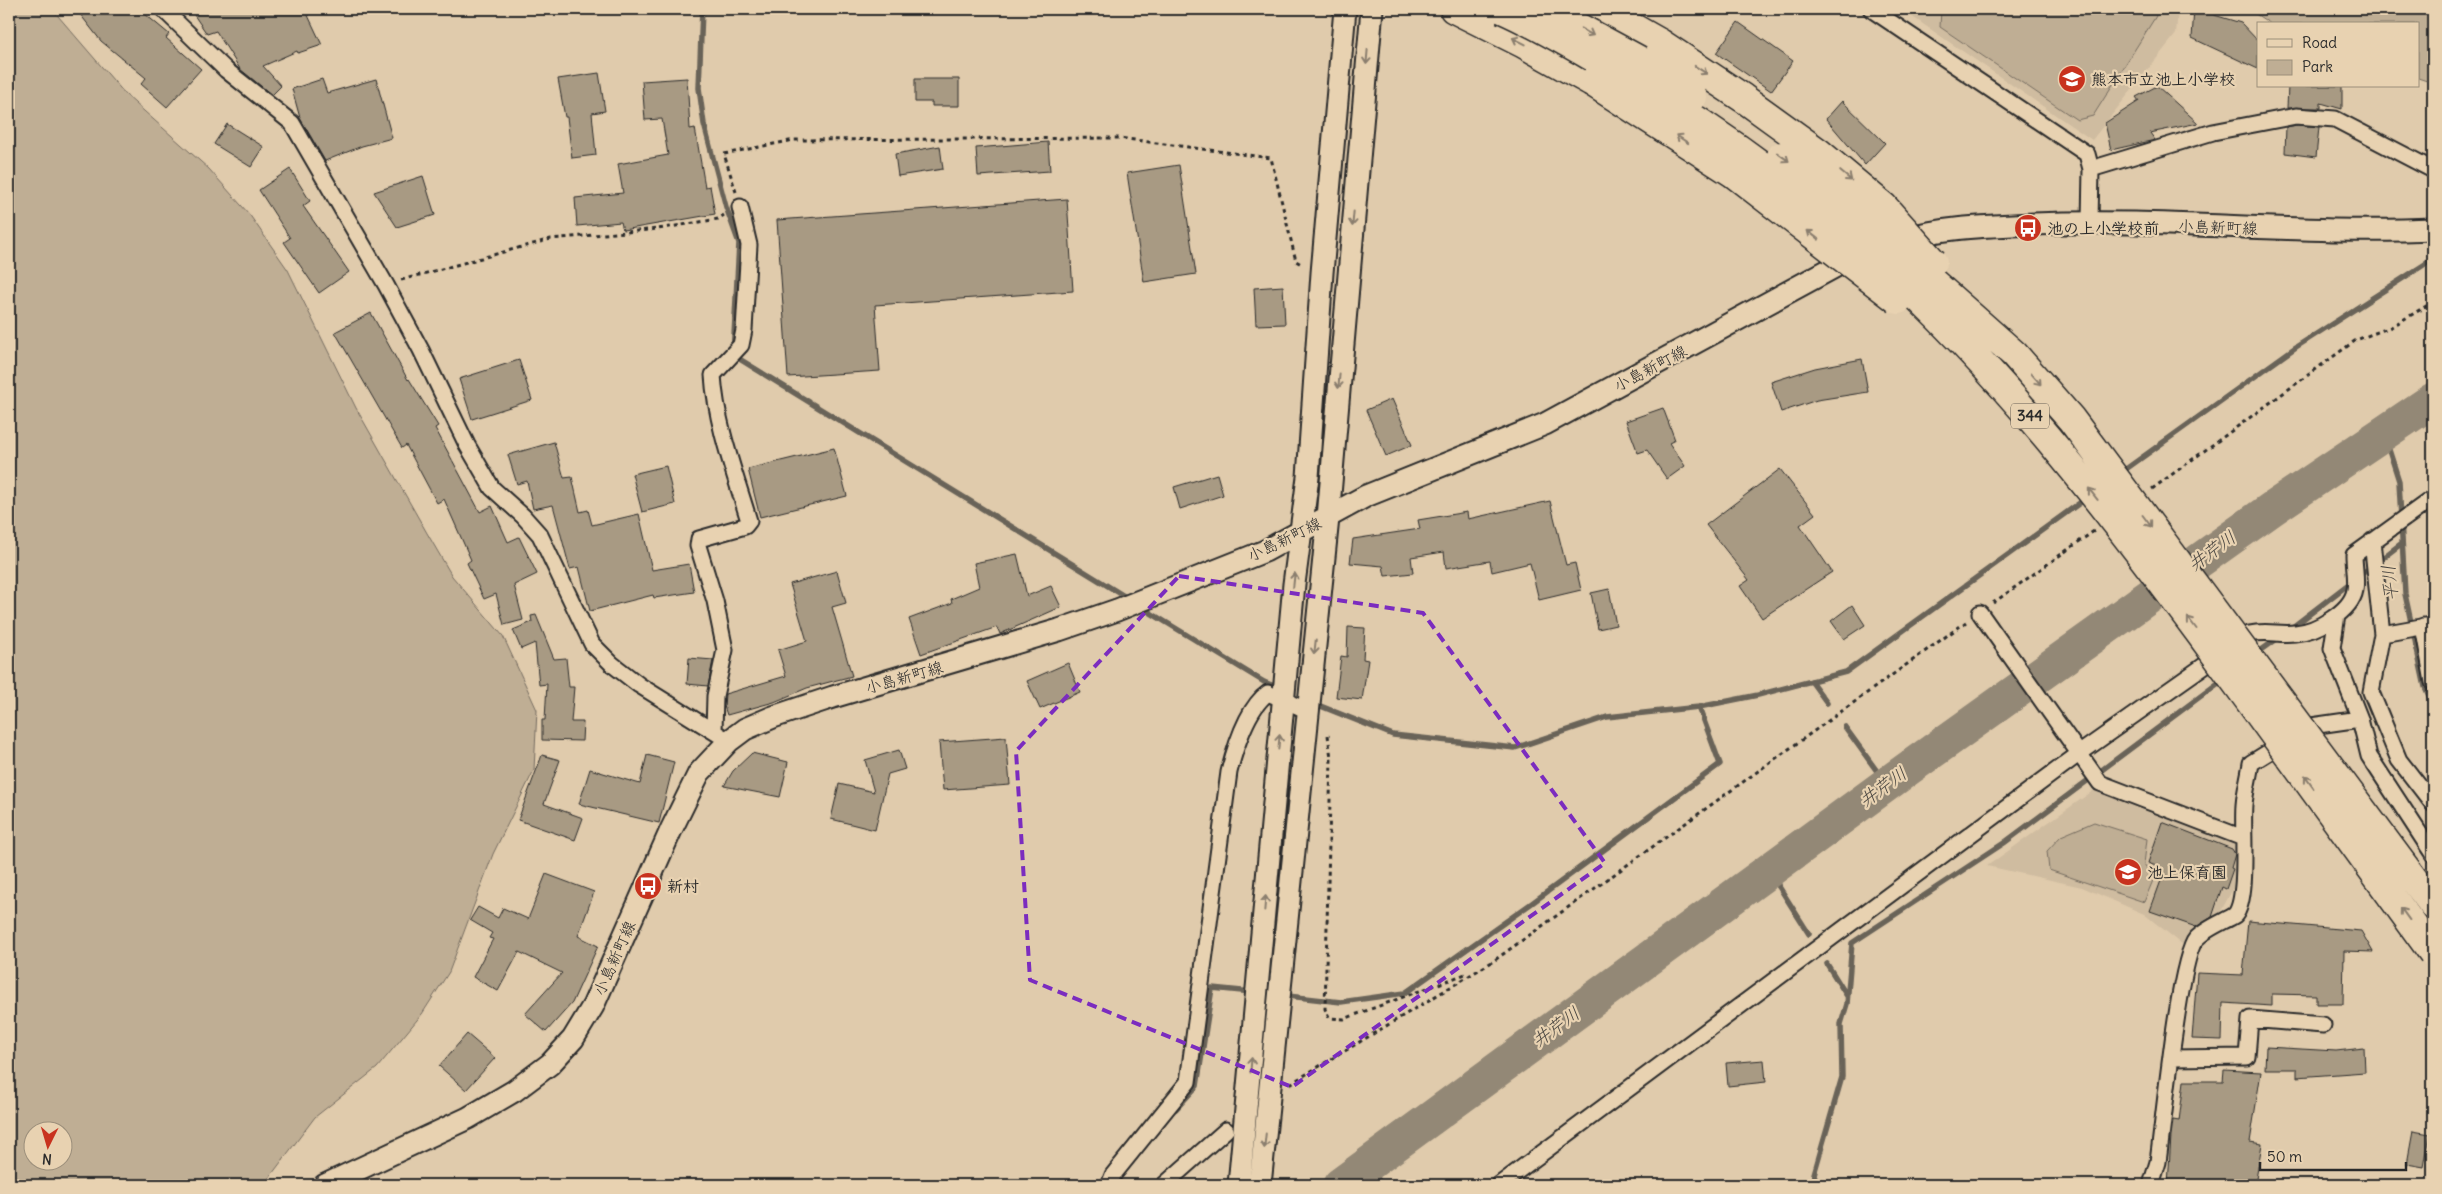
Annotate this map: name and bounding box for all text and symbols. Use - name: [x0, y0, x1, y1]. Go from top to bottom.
- legend: [2257, 22, 2420, 88]
- one-way arrow: [1579, 27, 1594, 37]
- text: Road: [2302, 33, 2337, 52]
- one-way arrow: [1512, 36, 1527, 45]
- one-way arrow: [1362, 49, 1372, 65]
- text: Park: [2302, 57, 2333, 76]
- school or university icon: 熊本市立池上小学校: [2057, 64, 2087, 94]
- one-way arrow: [1694, 65, 1708, 75]
- place label: 熊本市立池上小学校: [2091, 69, 2235, 89]
- one-way arrow: [1675, 134, 1689, 144]
- one-way arrow: [1775, 152, 1789, 162]
- one-way arrow: [1840, 170, 1853, 181]
- one-way arrow: [1348, 211, 1358, 227]
- bus stop icon: 池の上小学校前: [2013, 213, 2043, 243]
- street label: 小島新町線: [2178, 216, 2258, 238]
- place label: 池の上小学校前: [2047, 218, 2159, 238]
- one-way arrow: [1806, 230, 1820, 240]
- street label: 小島新町線: [1610, 340, 1690, 396]
- one-way arrow: [2031, 372, 2042, 385]
- one-way arrow: [1334, 373, 1344, 389]
- road number: 344: [2011, 404, 2049, 428]
- one-way arrow: [2088, 488, 2099, 501]
- street label: 小島新町線: [1244, 512, 1324, 566]
- one-way arrow: [2142, 514, 2152, 528]
- water label: 井芹川: [2183, 525, 2240, 576]
- water label: 平川: [2376, 564, 2403, 602]
- one-way arrow: [1290, 572, 1299, 588]
- one-way arrow: [2187, 616, 2197, 630]
- one-way arrow: [1310, 639, 1319, 655]
- street label: 小島新町線: [863, 656, 945, 698]
- one-way arrow: [1275, 734, 1284, 750]
- water label: 井芹川: [1854, 761, 1911, 812]
- one-way arrow: [2304, 775, 2314, 789]
- school or university icon: 池上保育園: [2113, 857, 2143, 887]
- place label: 池上保育園: [2147, 862, 2227, 882]
- bus stop icon: 新村: [633, 871, 663, 901]
- place label: 新村: [667, 876, 699, 896]
- one-way arrow: [1260, 896, 1270, 912]
- one-way arrow: [2399, 908, 2410, 921]
- street label: 小島新町線: [589, 917, 639, 999]
- water label: 井芹川: [1527, 1001, 1584, 1052]
- one-way arrow: [1246, 1058, 1256, 1074]
- north arrow: [22, 1122, 72, 1172]
- one-way arrow: [1260, 1133, 1269, 1149]
- scale bar: [2260, 1139, 2406, 1171]
- text: 50 m: [2267, 1147, 2302, 1166]
- text: N: [41, 1150, 52, 1168]

